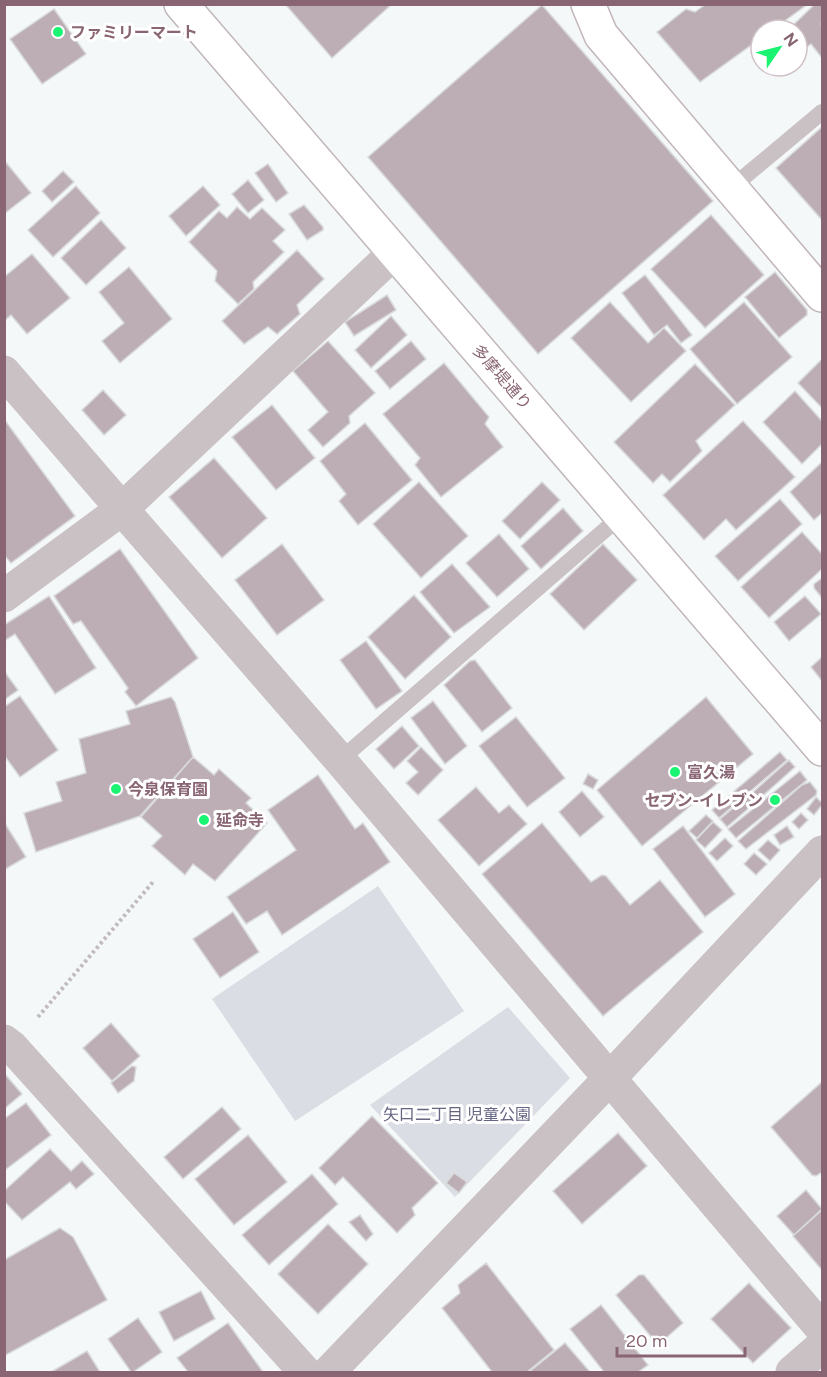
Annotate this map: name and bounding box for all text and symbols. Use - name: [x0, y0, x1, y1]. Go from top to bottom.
- north arrow: [749, 18, 809, 78]
- place label: ファミリーマート: [70, 23, 198, 42]
- marker: ファミリーマート: [51, 25, 65, 39]
- text: N: [780, 29, 802, 50]
- street label: 多摩堤通り: [469, 341, 535, 413]
- place label: 富久湯: [687, 763, 735, 782]
- marker: 富久湯: [668, 765, 682, 779]
- place label: 今泉保育園: [128, 780, 208, 799]
- marker: 今泉保育園: [109, 782, 123, 796]
- place label: セブン-イレブン: [644, 791, 763, 810]
- marker: セブン-イレブン: [768, 793, 782, 807]
- place label: 延命寺: [216, 811, 264, 830]
- marker: 延命寺: [197, 813, 211, 827]
- park label: 矢口二丁目 児童公園: [383, 1105, 531, 1124]
- scale bar: [617, 1320, 744, 1358]
- text: 20 m: [626, 1330, 667, 1352]

